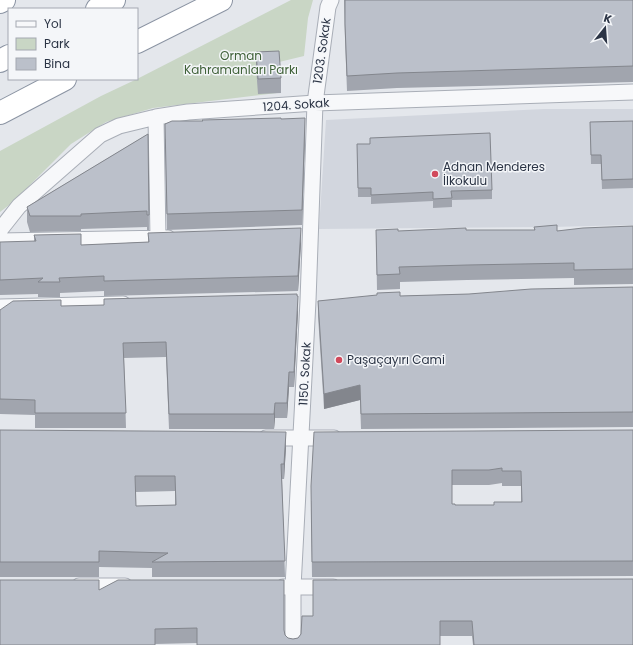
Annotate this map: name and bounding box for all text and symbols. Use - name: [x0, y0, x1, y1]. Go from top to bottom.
- legend: [8, 8, 138, 80]
- north arrow: [585, 8, 625, 48]
- text: K: [602, 10, 614, 27]
- text: Yol: [44, 15, 62, 32]
- street label: 1203. Sokak: [308, 16, 335, 85]
- text: Park: [44, 35, 71, 52]
- park label: Orman Kahramanları Parkı: [184, 47, 298, 78]
- text: Bina: [44, 55, 70, 72]
- street label: 1204. Sokak: [262, 94, 331, 115]
- place label: Adnan Menderes İlkokulu: [443, 158, 545, 189]
- marker: Adnan Menderes İlkokulu: [430, 169, 440, 179]
- street label: 1150. Sokak: [294, 341, 315, 406]
- place label: Paşaçayırı Cami: [347, 351, 445, 368]
- marker: Paşaçayırı Cami: [334, 355, 344, 365]

